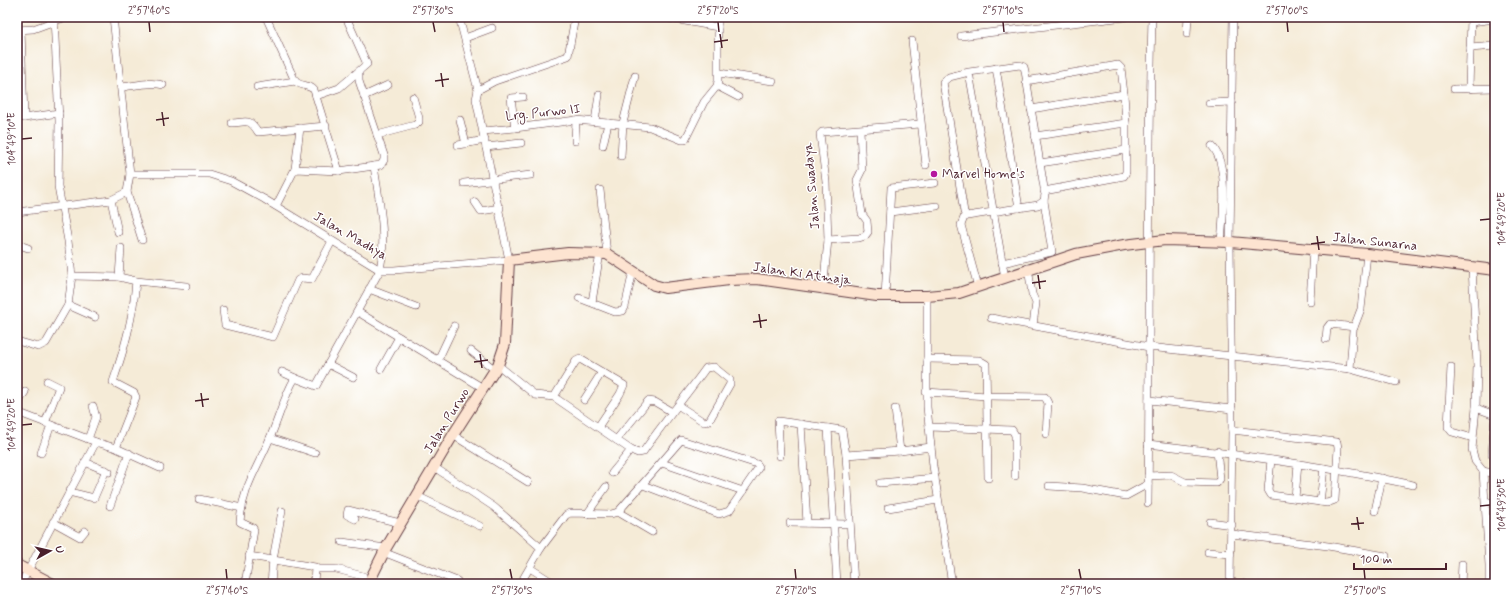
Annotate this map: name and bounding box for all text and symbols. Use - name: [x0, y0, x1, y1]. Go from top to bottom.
- text: 2°57'40"S: [128, 4, 171, 18]
- text: 2°57'30"S: [413, 4, 454, 18]
- text: 2°57'20"S: [697, 4, 739, 18]
- text: 2°57'10"S: [983, 4, 1024, 18]
- text: 2°57'00"S: [1266, 4, 1308, 18]
- street label: Lrg. Purwo II: [505, 101, 582, 126]
- text: 104°49'10"E: [5, 112, 19, 166]
- street label: Jalan Swadaya: [800, 142, 824, 230]
- place label: Marvel Home's: [942, 166, 1025, 183]
- marker: Marvel Home's: [929, 169, 939, 179]
- text: 104°49'20"E: [1495, 192, 1509, 246]
- street label: Jalan Madhya: [310, 208, 390, 264]
- street label: Jalan Sunarna: [1332, 229, 1418, 255]
- street label: Jalan Ki Atmaja: [752, 259, 852, 289]
- street label: Jalan Purwo: [420, 385, 474, 457]
- text: 104°49'20"E: [5, 398, 19, 452]
- text: 104°49'30"E: [1495, 478, 1509, 532]
- north arrow: [30, 531, 70, 571]
- text: U: [51, 545, 66, 554]
- scale bar: [1354, 545, 1446, 571]
- text: 100 m: [1360, 552, 1392, 568]
- text: 2°57'40"S: [206, 584, 249, 598]
- text: 2°57'30"S: [492, 584, 533, 598]
- text: 2°57'20"S: [775, 584, 817, 598]
- text: 2°57'10"S: [1061, 584, 1102, 598]
- text: 2°57'00"S: [1344, 584, 1386, 598]

